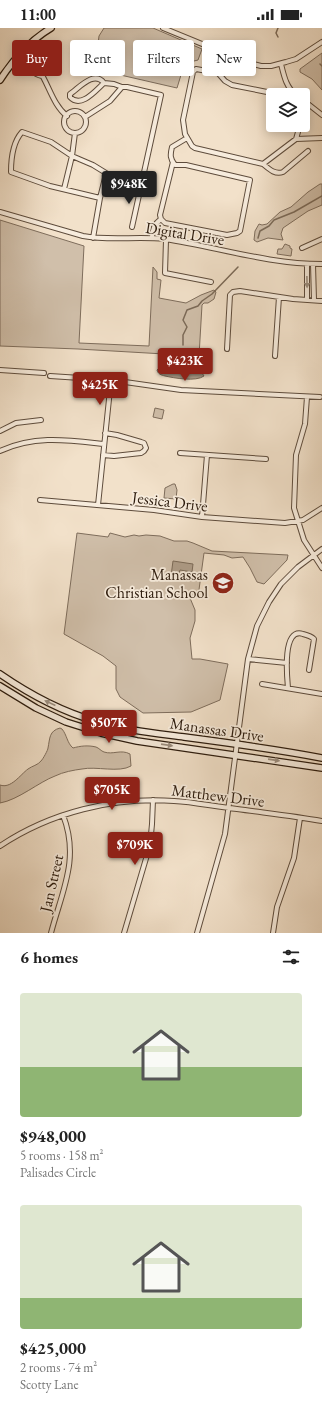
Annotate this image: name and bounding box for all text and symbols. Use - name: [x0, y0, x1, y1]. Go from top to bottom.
- text: 11:00: [20, 5, 56, 24]
- chip: Buy: [12, 40, 62, 76]
- chip: Rent: [70, 40, 125, 76]
- chip: Filters: [133, 40, 194, 76]
- chip: New: [202, 40, 256, 76]
- map controls: [266, 88, 310, 132]
- button: layers: [266, 88, 310, 132]
- pin: $948K: [101, 171, 157, 205]
- text: $948K: [111, 175, 147, 192]
- street label: Digital Drive: [144, 217, 226, 250]
- one-way arrow: [304, 276, 310, 289]
- pin: $423K: [157, 348, 213, 382]
- text: $423K: [167, 352, 203, 369]
- pin: $425K: [72, 372, 128, 406]
- text: $425K: [82, 376, 118, 393]
- street label: Jessica Drive: [129, 486, 209, 517]
- place label: Manassas Christian School: [105, 564, 208, 603]
- school or university icon: Manassas Christian School: [210, 570, 236, 596]
- one-way arrow: [44, 700, 55, 706]
- pin: $507K: [81, 710, 137, 744]
- street label: Manassas Drive: [169, 713, 265, 746]
- text: $507K: [91, 714, 127, 731]
- one-way arrow: [161, 742, 173, 748]
- one-way arrow: [268, 757, 280, 763]
- pin: $705K: [84, 777, 140, 811]
- street label: Matthew Drive: [170, 779, 266, 812]
- text: $705K: [94, 781, 130, 798]
- pin: $709K: [107, 832, 163, 866]
- text: $709K: [117, 836, 153, 853]
- street label: Jan Street: [34, 852, 68, 916]
- text: 6 homes: [20, 946, 78, 968]
- icon: filters: [280, 946, 302, 968]
- icon: home: [125, 1019, 197, 1091]
- text: $948,000: [20, 1125, 86, 1147]
- text: 5 rooms · 158 m²: [20, 1147, 104, 1164]
- text: Palisades Circle: [20, 1164, 96, 1181]
- icon: home: [125, 1231, 197, 1303]
- text: $425,000: [20, 1337, 86, 1359]
- text: 2 rooms · 74 m²: [20, 1359, 97, 1376]
- text: Scotty Lane: [20, 1376, 79, 1393]

